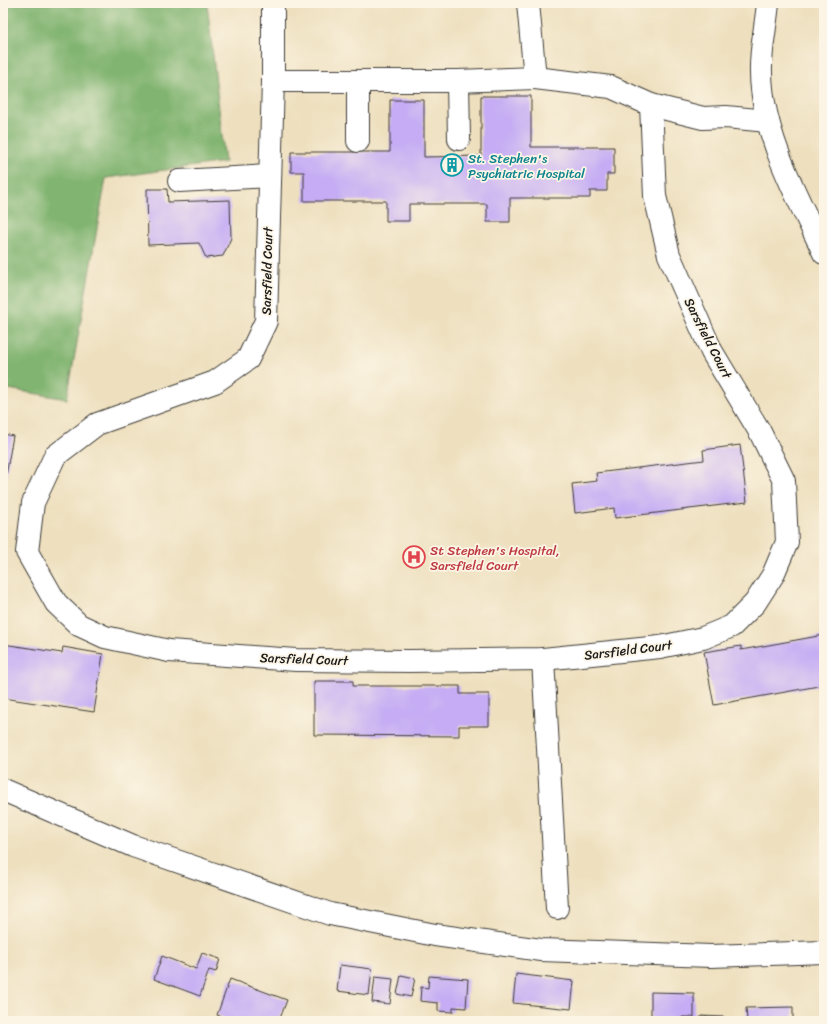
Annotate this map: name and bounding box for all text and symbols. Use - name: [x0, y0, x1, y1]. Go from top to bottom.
- place label: St. Stephen's Psychiatric Hospital: [468, 147, 585, 185]
- building icon: St. Stephen's Psychiatric Hospital: [439, 152, 465, 178]
- street label: Sarsfield Court: [255, 226, 279, 315]
- street label: Sarsfield Court: [678, 293, 739, 383]
- place label: St Stephen's Hospital, Sarsfield Court: [430, 539, 560, 577]
- hospital icon: St Stephen's Hospital, Sarsfield Court: [401, 544, 427, 570]
- street label: Sarsfield Court: [583, 633, 674, 667]
- street label: Sarsfield Court: [259, 646, 349, 672]

